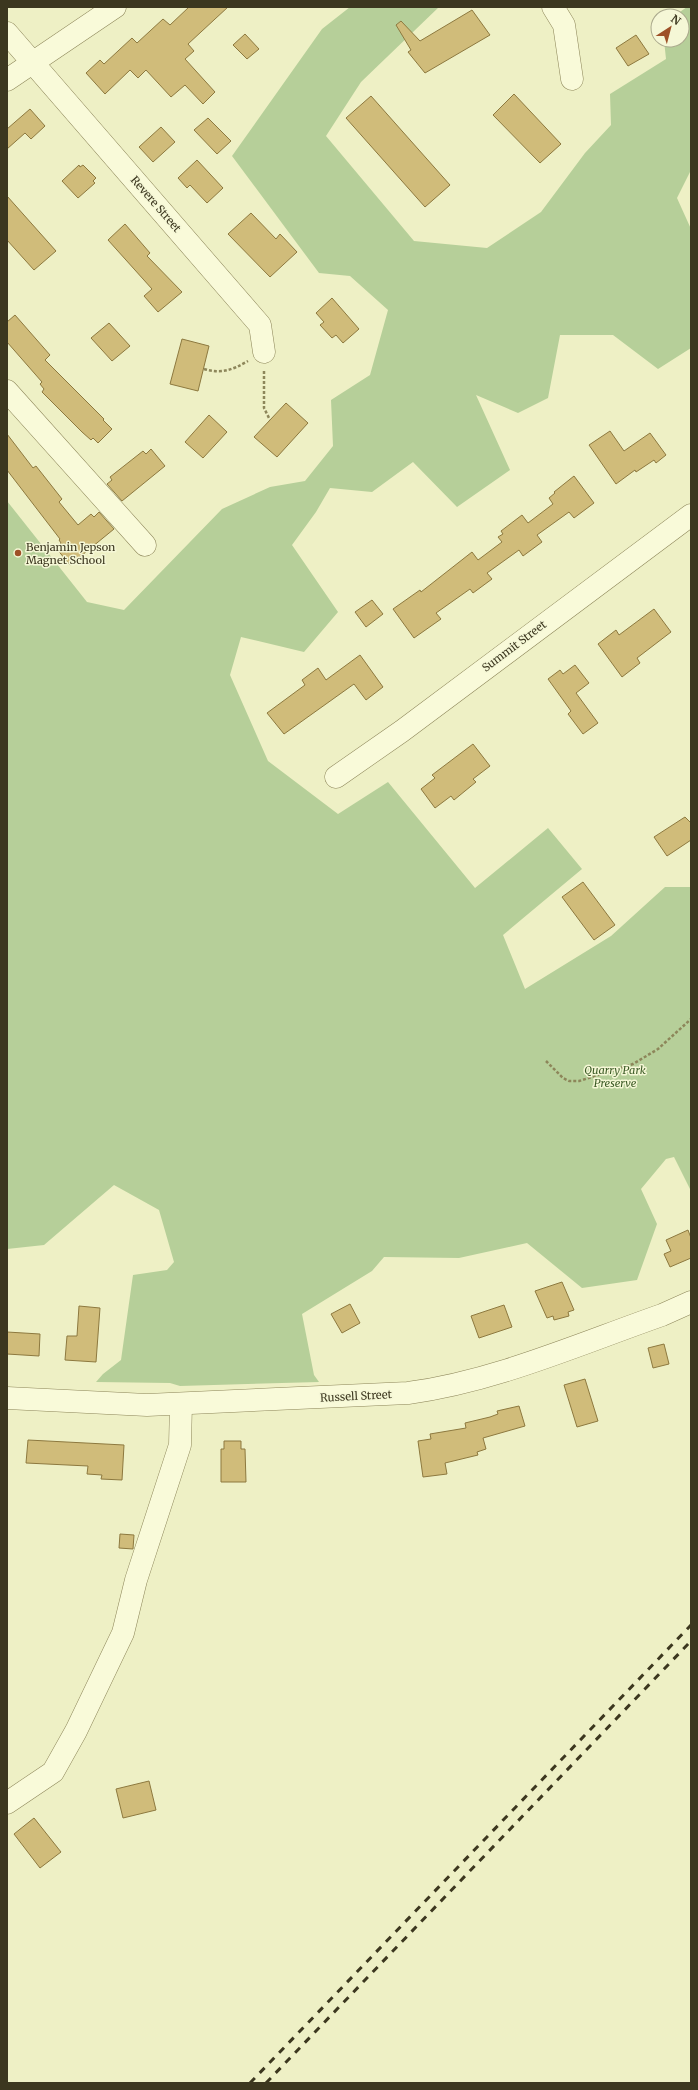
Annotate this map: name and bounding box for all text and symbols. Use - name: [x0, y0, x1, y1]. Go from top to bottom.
- north arrow: [650, 8, 690, 48]
- text: N: [668, 12, 684, 28]
- street label: Revere Street: [128, 173, 185, 235]
- place label: Benjamin Jepson Magnet School: [26, 540, 116, 567]
- marker: Benjamin Jepson Magnet School: [13, 548, 23, 558]
- street label: Summit Street: [479, 617, 549, 675]
- park label: Quarry Park Preserve: [584, 1063, 646, 1090]
- street label: Russell Street: [320, 1387, 393, 1405]

